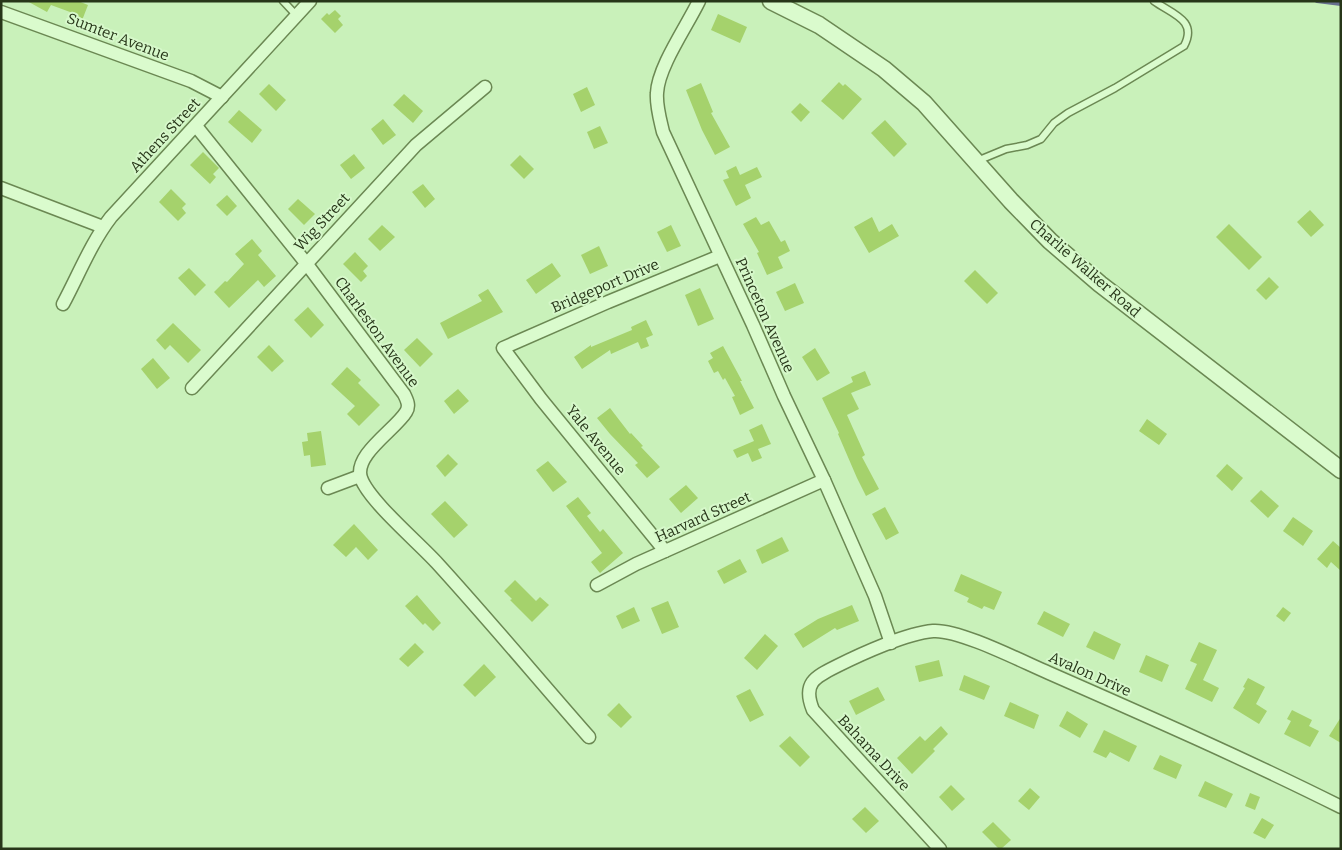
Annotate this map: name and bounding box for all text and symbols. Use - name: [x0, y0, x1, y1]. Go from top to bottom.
- street label: Sumter Avenue: [64, 9, 172, 65]
- street label: Athens Street: [126, 94, 204, 176]
- street label: Wig Street: [291, 189, 354, 255]
- street label: Charlie Walker Road: [1026, 215, 1144, 321]
- street label: Bridgeport Drive: [548, 255, 662, 317]
- street label: Princeton Avenue: [732, 255, 798, 375]
- street label: Charleston Avenue: [331, 273, 423, 391]
- street label: Yale Avenue: [562, 401, 630, 479]
- street label: Harvard Street: [652, 488, 754, 546]
- street label: Avalon Drive: [1046, 648, 1134, 700]
- street label: Bahama Drive: [834, 711, 914, 795]

